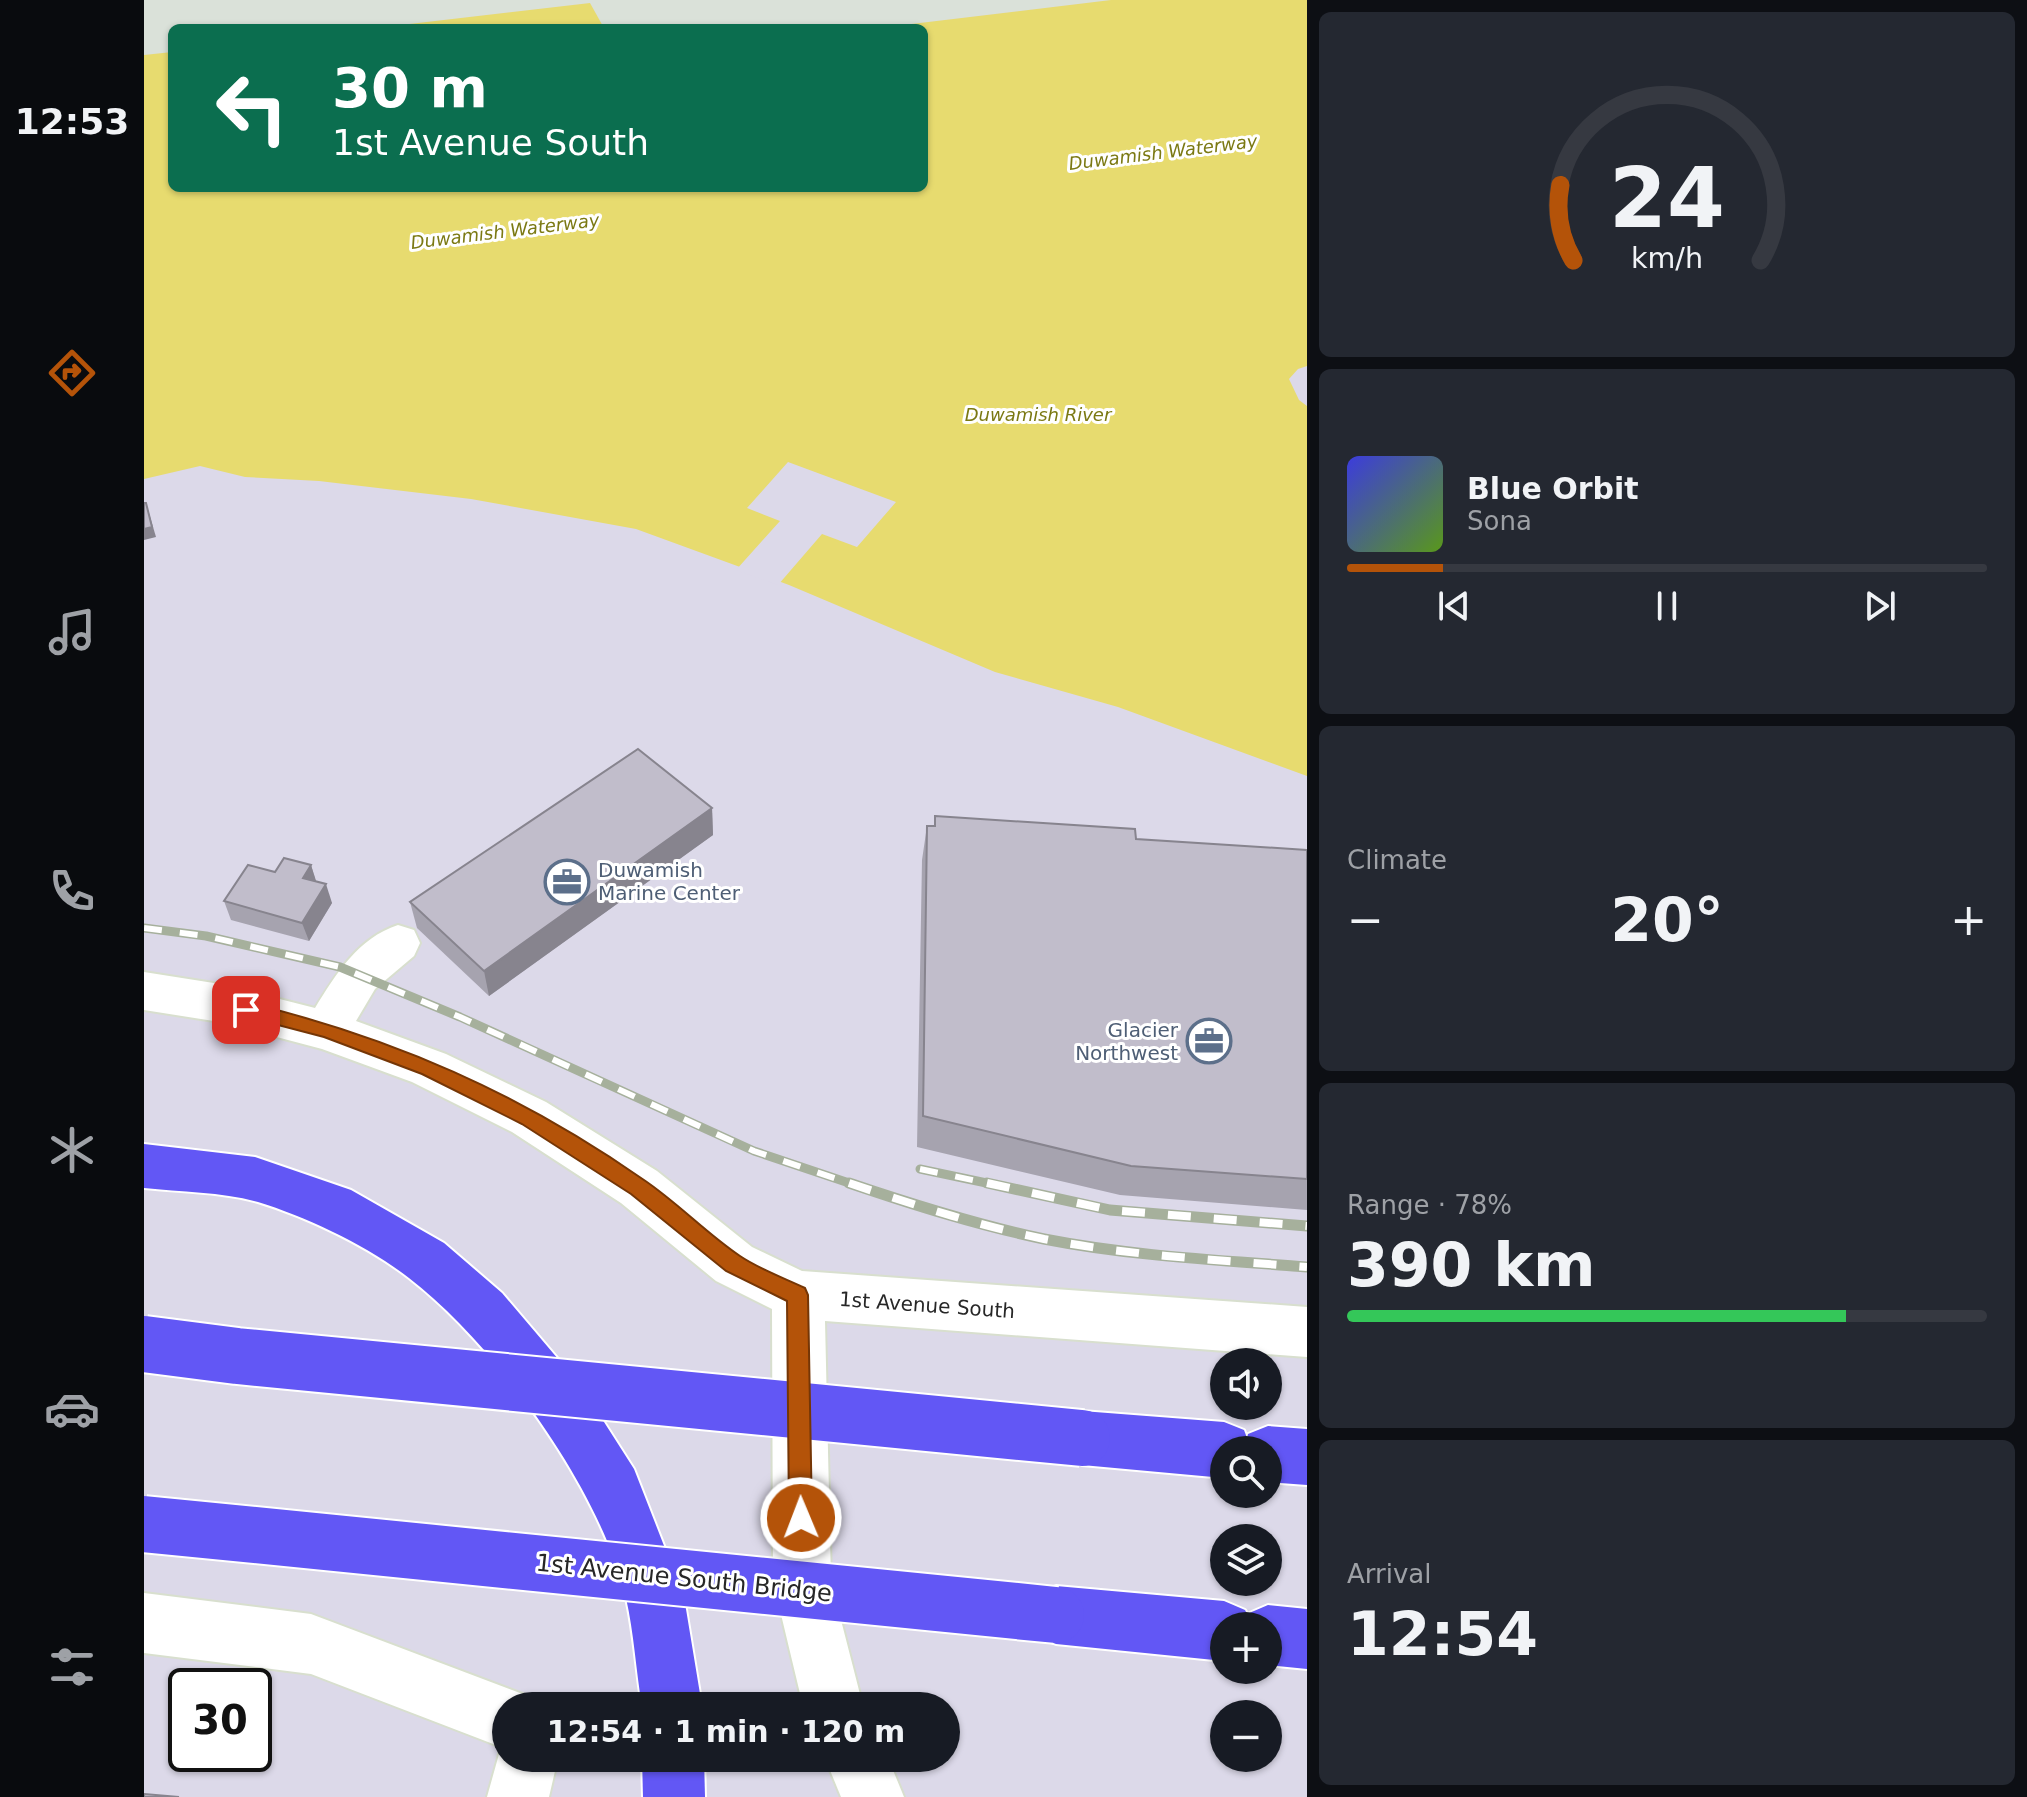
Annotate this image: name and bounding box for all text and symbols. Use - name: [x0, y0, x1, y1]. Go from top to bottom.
- text: 30 m: [332, 55, 488, 120]
- icon: left: [200, 56, 304, 160]
- text: 12:53: [15, 101, 129, 142]
- text: 1st Avenue South: [332, 122, 649, 163]
- water label: Duwamish Waterway: [1068, 130, 1259, 174]
- text: 24: [1609, 149, 1725, 246]
- water label: Duwamish Waterway: [410, 209, 601, 253]
- text: km/h: [1631, 241, 1703, 275]
- icon: directions: [44, 345, 100, 401]
- water label: Duwamish River: [965, 404, 1113, 425]
- text: Blue Orbit: [1467, 471, 1639, 506]
- text: Sona: [1467, 506, 1532, 536]
- icon: previous: [1432, 584, 1476, 628]
- icon: pause: [1645, 584, 1689, 628]
- icon: next: [1858, 584, 1902, 628]
- icon: music: [44, 604, 100, 660]
- text: Climate: [1347, 845, 1447, 875]
- office icon: Duwamish Marine Center: [543, 858, 591, 906]
- place label: Duwamish Marine Center: [598, 858, 741, 905]
- icon: phone: [44, 863, 100, 919]
- text: 20°: [1610, 885, 1724, 955]
- text: −: [1347, 894, 1384, 945]
- text: +: [1950, 894, 1987, 945]
- pin: [212, 976, 280, 1044]
- icon: arrive: [224, 988, 268, 1032]
- office icon: Glacier Northwest: [1185, 1017, 1233, 1065]
- place label: Glacier Northwest: [1075, 1018, 1179, 1065]
- icon: climate: [44, 1122, 100, 1178]
- text: Range · 78%: [1347, 1190, 1512, 1220]
- text: 390 km: [1347, 1230, 1596, 1300]
- street label: 1st Avenue South: [838, 1287, 1016, 1323]
- map controls: [1210, 1348, 1282, 1772]
- button: sound: [1210, 1348, 1282, 1420]
- icon: car: [44, 1381, 100, 1437]
- button: search: [1210, 1436, 1282, 1508]
- position arrow: [759, 1476, 843, 1560]
- button: layers: [1210, 1524, 1282, 1596]
- street label: 1st Avenue South Bridge: [535, 1549, 833, 1607]
- text: Arrival: [1347, 1559, 1431, 1589]
- text: 12:54: [1347, 1599, 1538, 1669]
- button: +: [1210, 1612, 1282, 1684]
- icon: filters: [44, 1639, 100, 1695]
- speed limit sign: 30: [168, 1668, 272, 1772]
- button: −: [1210, 1700, 1282, 1772]
- text: 12:54 · 1 min · 120 m: [547, 1714, 905, 1749]

